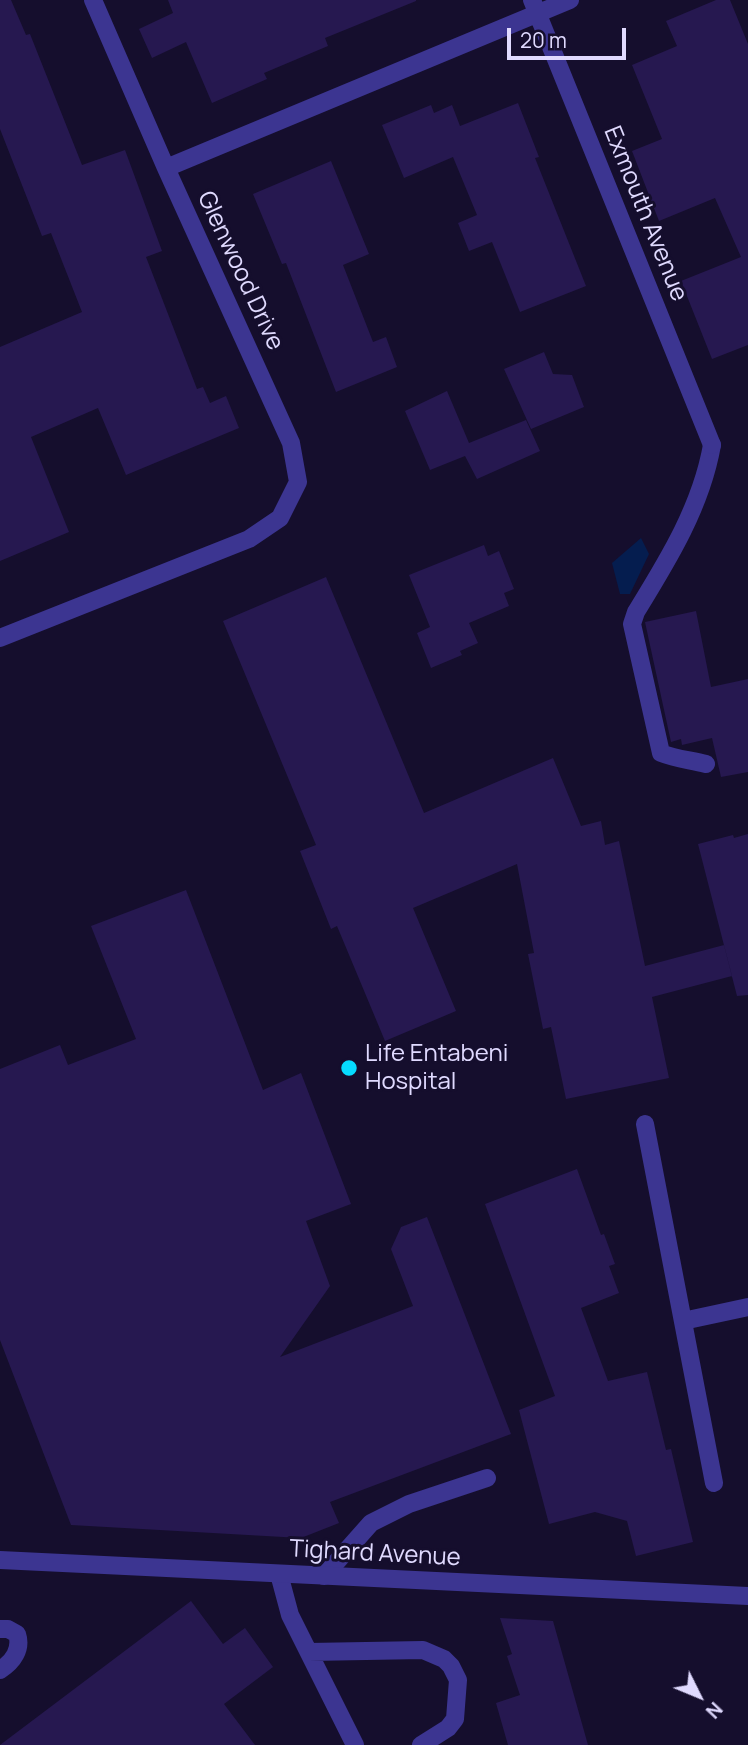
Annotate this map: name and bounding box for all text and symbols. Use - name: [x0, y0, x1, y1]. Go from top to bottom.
- scale bar: [510, 14, 629, 58]
- text: 20 m: [520, 26, 567, 54]
- street label: Exmouth Avenue: [597, 122, 693, 306]
- street label: Glenwood Drive: [191, 187, 289, 355]
- place label: Life Entabeni Hospital: [365, 1040, 508, 1096]
- marker: Life Entabeni Hospital: [339, 1058, 359, 1078]
- street label: Tighard Avenue: [289, 1535, 461, 1573]
- north arrow: [664, 1661, 734, 1731]
- text: N: [700, 1696, 729, 1724]

